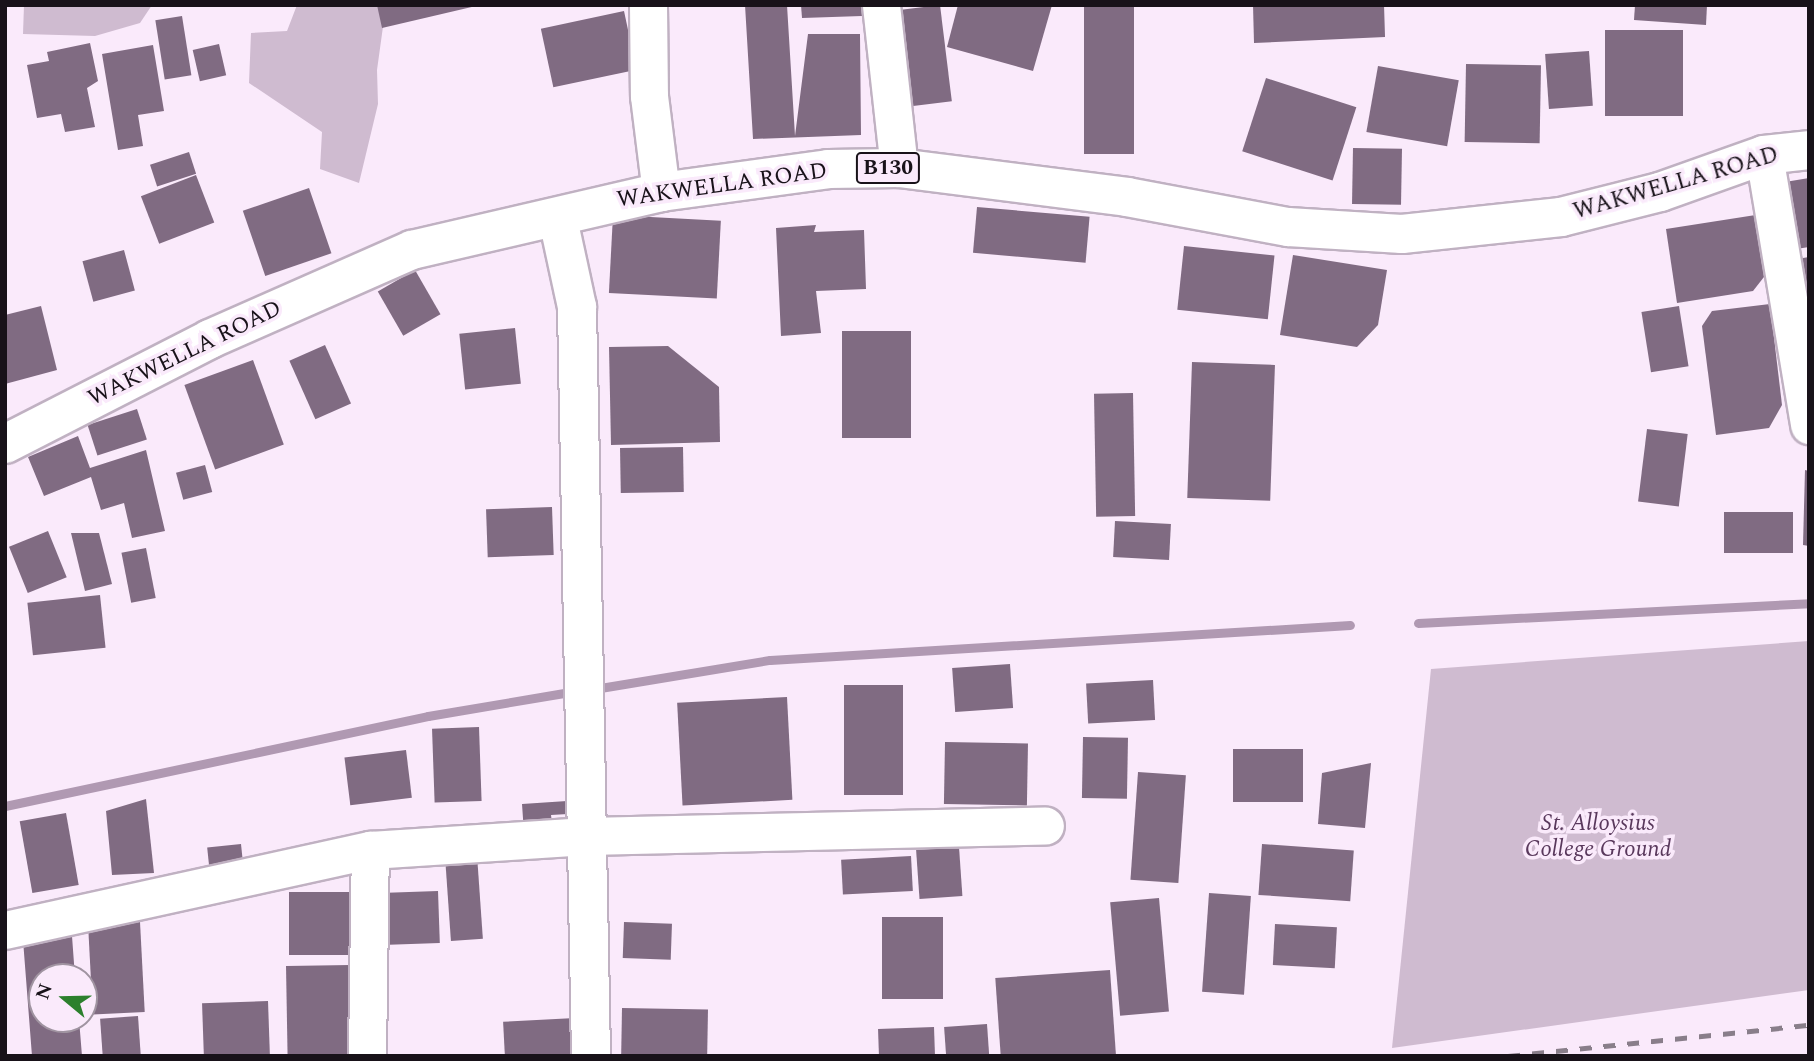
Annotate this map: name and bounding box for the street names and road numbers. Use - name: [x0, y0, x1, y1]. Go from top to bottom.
- street label: WAKWELLA ROAD: [1570, 142, 1782, 226]
- road number: B130: [855, 150, 921, 186]
- street label: WAKWELLA ROAD: [615, 158, 829, 214]
- street label: WAKWELLA ROAD: [84, 295, 286, 413]

